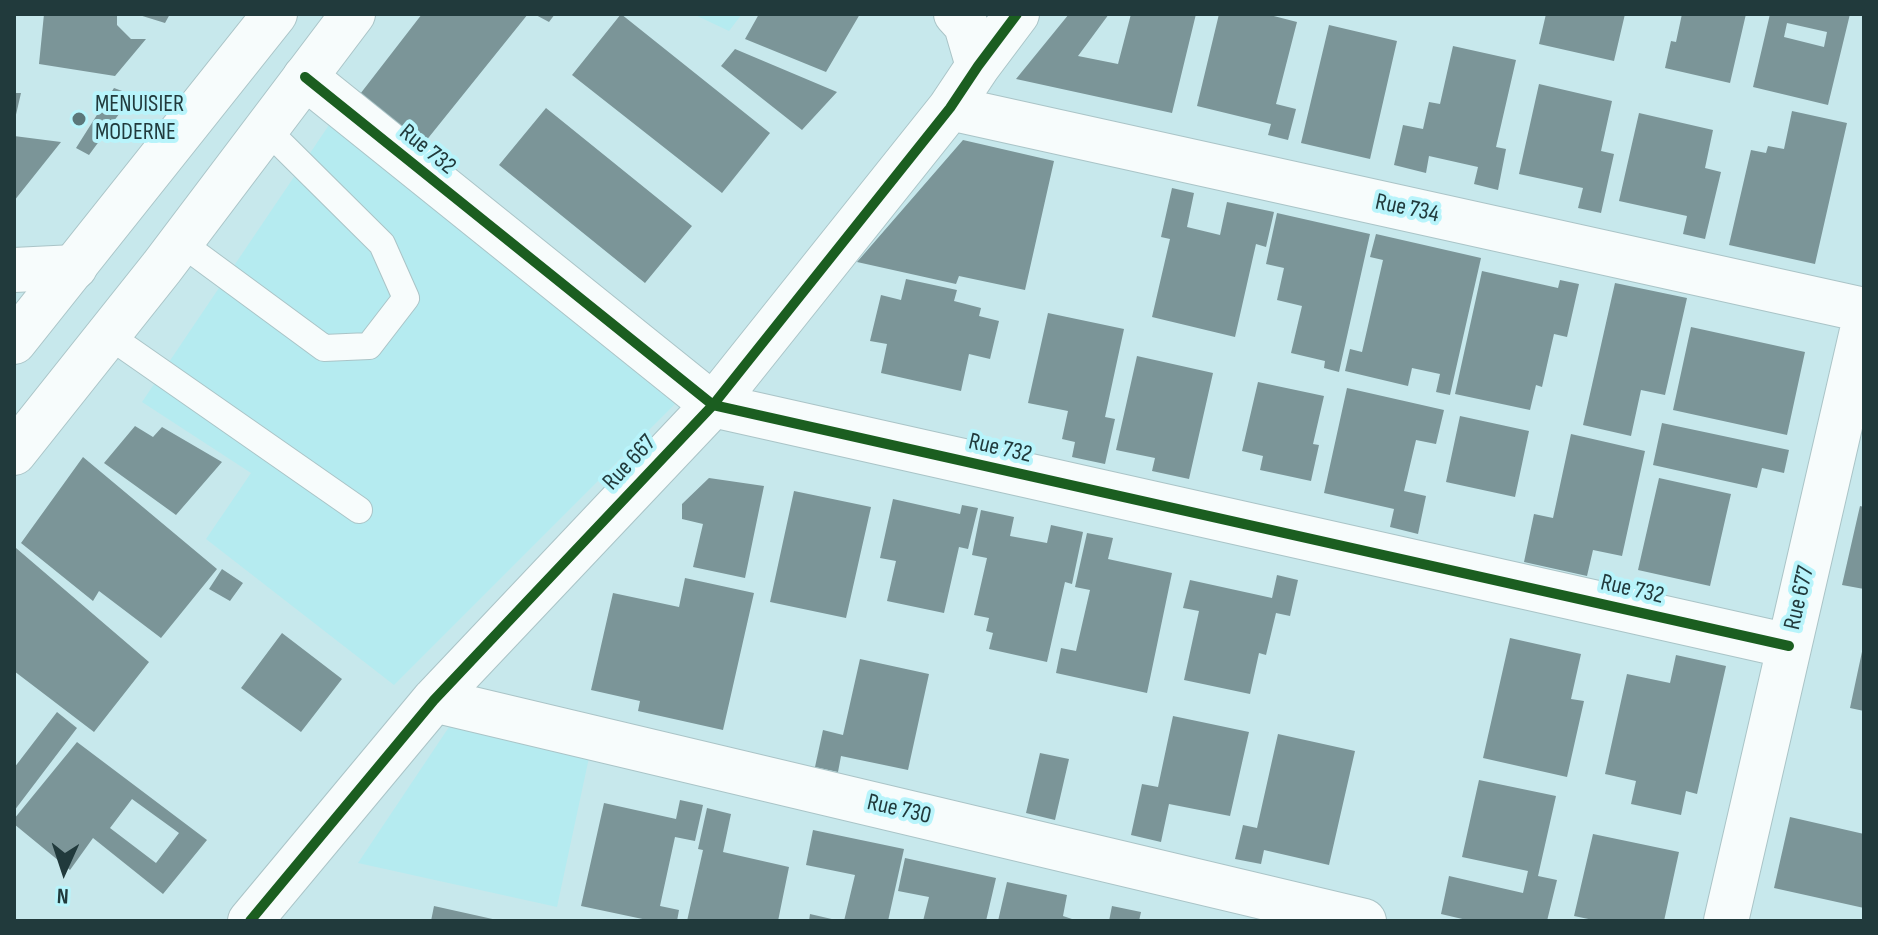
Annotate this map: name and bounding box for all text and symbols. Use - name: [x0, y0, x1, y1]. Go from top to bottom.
- place label: MENUISIER MODERNE: [95, 91, 184, 147]
- marker: MENUISIER MODERNE: [70, 110, 88, 128]
- street label: Rue 732: [393, 119, 461, 181]
- street label: Rue 734: [1373, 188, 1441, 230]
- street label: Rue 732: [965, 428, 1035, 470]
- street label: Rue 667: [597, 429, 663, 497]
- street label: Rue 677: [1779, 563, 1821, 633]
- street label: Rue 732: [1597, 569, 1667, 611]
- street label: Rue 730: [864, 789, 934, 831]
- north arrow: [24, 831, 104, 911]
- text: N: [56, 882, 69, 909]

